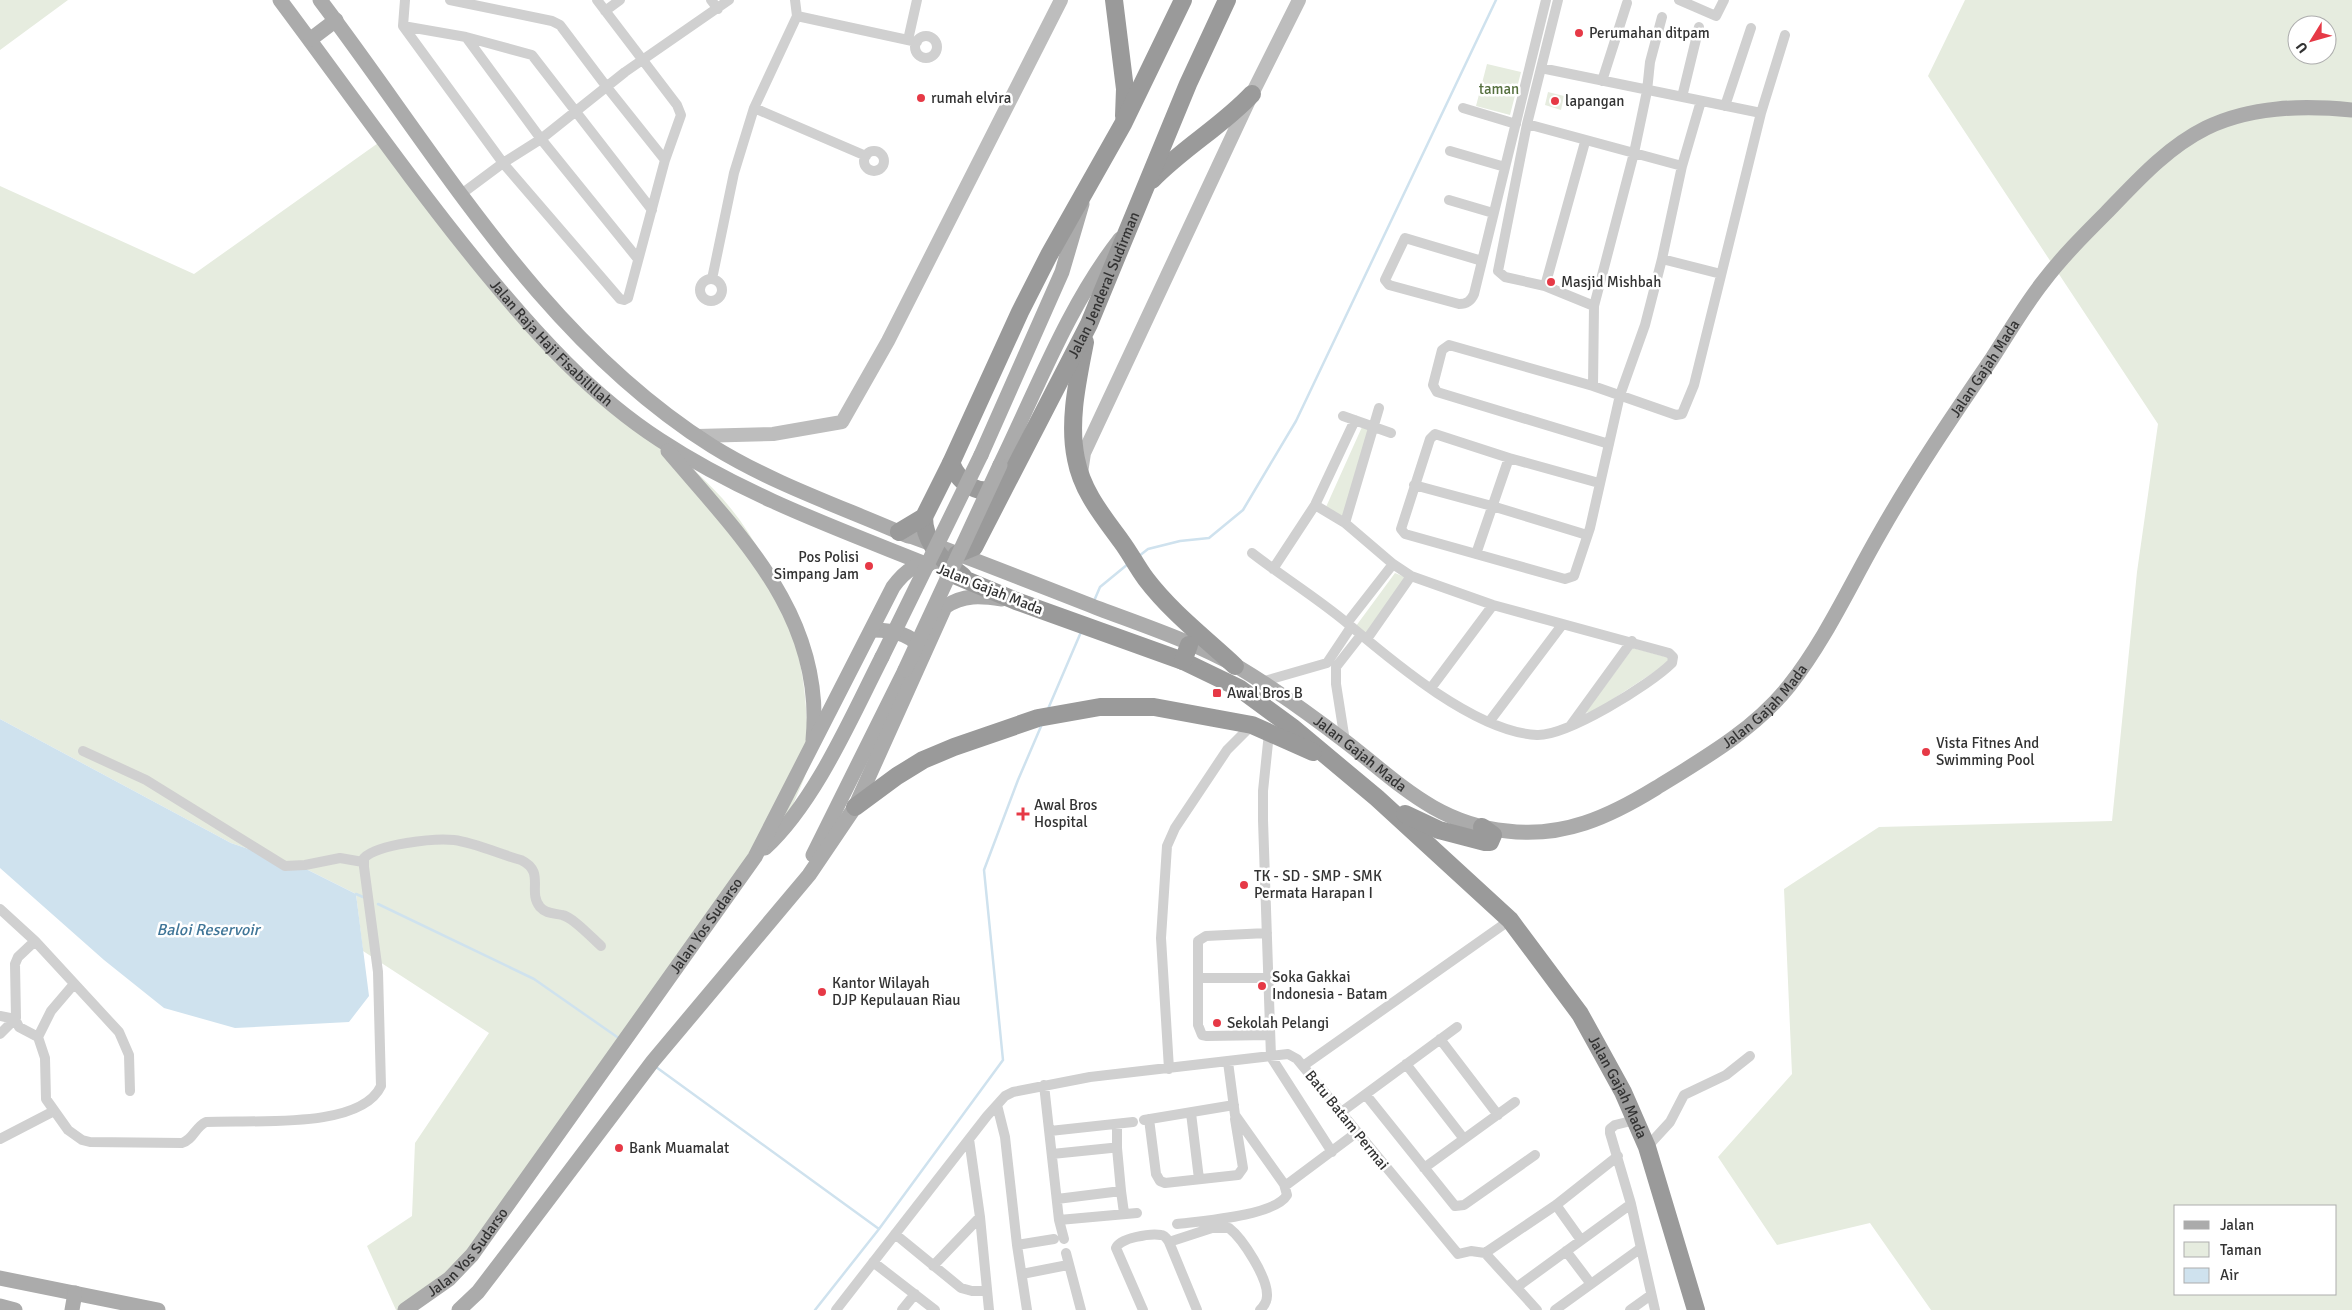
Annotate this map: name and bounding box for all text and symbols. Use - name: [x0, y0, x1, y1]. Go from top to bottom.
- north arrow: [2287, 15, 2337, 65]
- place label: Perumahan ditpam: [1589, 24, 1710, 42]
- marker: Perumahan ditpam: [1573, 27, 1585, 39]
- text: U: [2292, 39, 2312, 56]
- park label: taman: [1479, 80, 1519, 98]
- place label: rumah elvira: [931, 89, 1011, 107]
- marker: rumah elvira: [915, 92, 927, 104]
- place label: lapangan: [1565, 92, 1624, 110]
- marker: lapangan: [1549, 95, 1561, 107]
- street label: Jalan Jenderal Sudirman: [1064, 209, 1143, 361]
- place label: Masjid Mishbah: [1561, 273, 1661, 291]
- street label: Jalan Raja Haji Fisabilillah: [486, 276, 616, 410]
- marker: Masjid Mishbah: [1545, 276, 1557, 288]
- street label: Jalan Gajah Mada: [1946, 316, 2023, 421]
- place label: Pos Polisi Simpang Jam: [774, 548, 859, 583]
- street label: Jalan Gajah Mada: [934, 559, 1046, 619]
- marker: Pos Polisi Simpang Jam: [863, 560, 875, 572]
- street label: Jalan Gajah Mada: [1718, 661, 1811, 752]
- place label: Awal Bros B: [1227, 684, 1303, 702]
- marker: Awal Bros B: [1211, 687, 1223, 699]
- street label: Jalan Gajah Mada: [1310, 712, 1410, 796]
- place label: Vista Fitnes And Swimming Pool: [1936, 734, 2039, 769]
- marker: Vista Fitnes And Swimming Pool: [1920, 746, 1932, 758]
- place label: Awal Bros Hospital: [1034, 796, 1098, 831]
- marker: Awal Bros Hospital: [1016, 807, 1030, 821]
- place label: TK - SD - SMP - SMK Permata Harapan I: [1254, 867, 1382, 902]
- street label: Jalan Yos Sudarso: [666, 874, 747, 977]
- marker: TK - SD - SMP - SMK Permata Harapan I: [1238, 879, 1250, 891]
- water label: Baloi Reservoir: [157, 920, 262, 940]
- place label: Soka Gakkai Indonesia - Batam: [1272, 968, 1388, 1003]
- place label: Kantor Wilayah DJP Kepulauan Riau: [832, 974, 961, 1009]
- marker: Soka Gakkai Indonesia - Batam: [1256, 980, 1268, 992]
- marker: Kantor Wilayah DJP Kepulauan Riau: [816, 986, 828, 998]
- place label: Sekolah Pelangi: [1227, 1014, 1329, 1032]
- marker: Sekolah Pelangi: [1211, 1017, 1223, 1029]
- street label: Jalan Gajah Mada: [1585, 1032, 1651, 1141]
- street label: Batu Batam Permai: [1301, 1067, 1393, 1173]
- place label: Bank Muamalat: [629, 1139, 729, 1157]
- marker: Bank Muamalat: [613, 1142, 625, 1154]
- street label: Jalan Yos Sudarso: [424, 1204, 512, 1301]
- legend: [2174, 1205, 2337, 1295]
- text: Jalan: [2220, 1216, 2254, 1234]
- text: Taman: [2220, 1241, 2262, 1259]
- text: Air: [2220, 1266, 2239, 1284]

